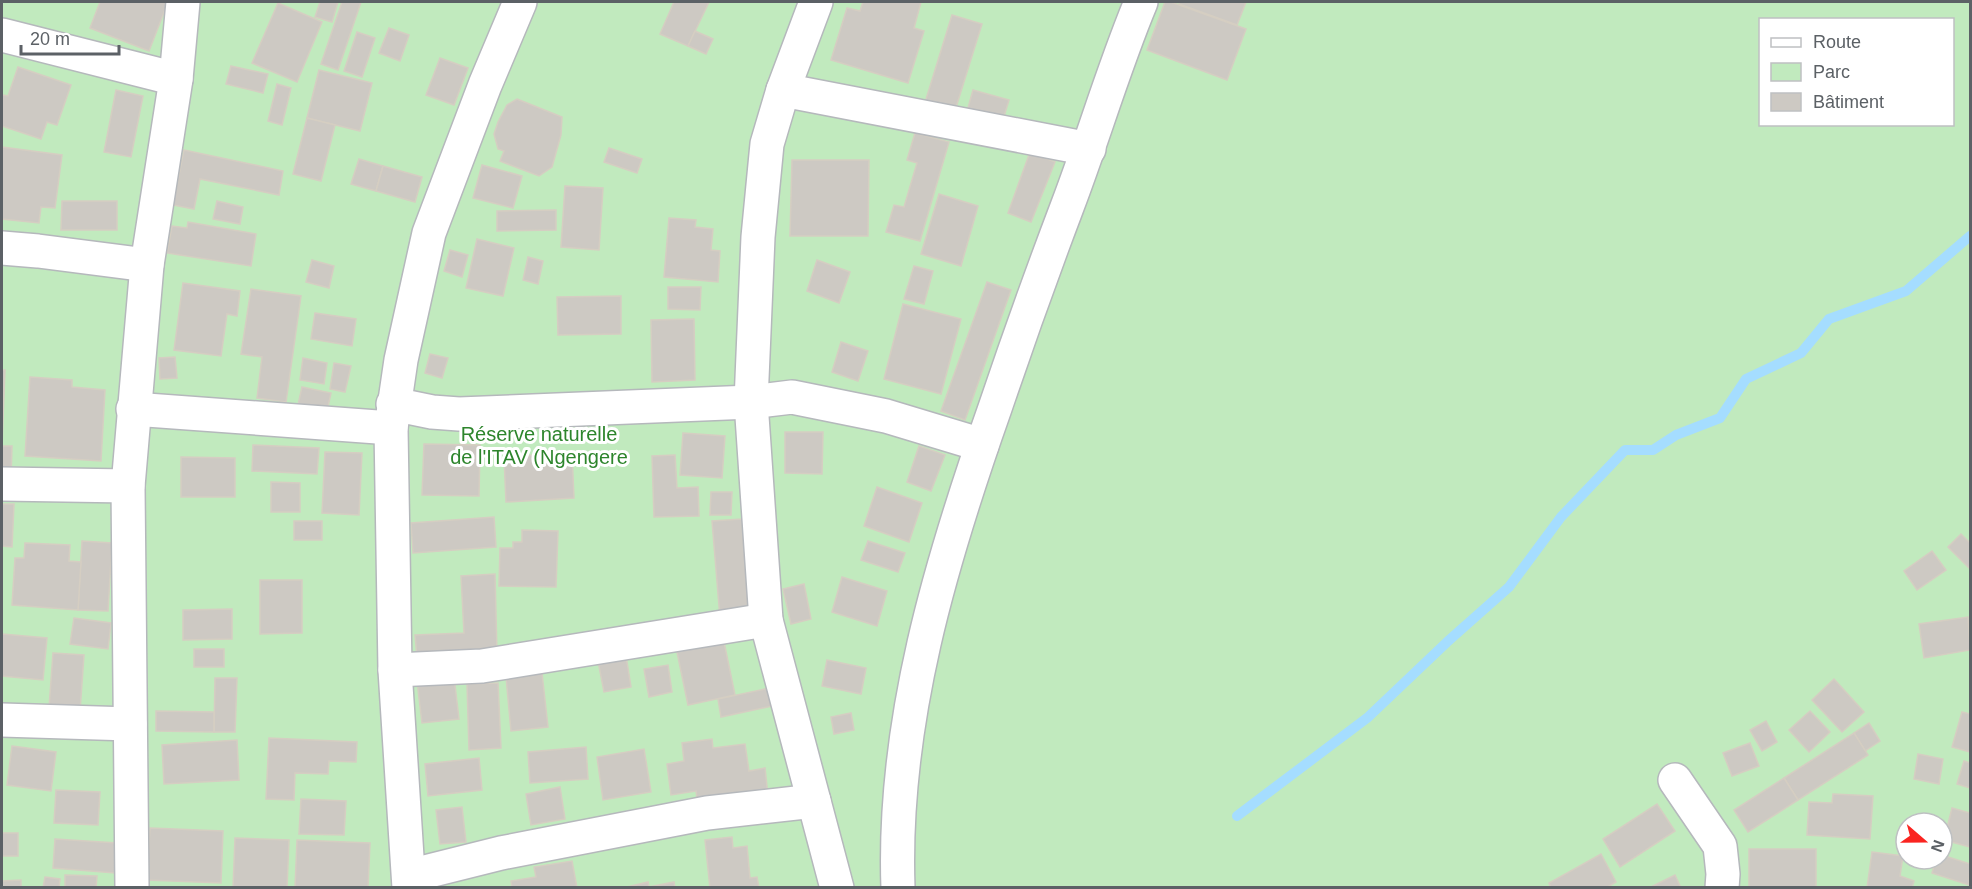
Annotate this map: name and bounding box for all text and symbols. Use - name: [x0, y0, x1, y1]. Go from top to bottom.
- scale bar: [21, 18, 118, 56]
- legend: [1759, 18, 1954, 126]
- text: 20 m: [30, 29, 70, 49]
- text: Route: [1813, 32, 1861, 52]
- text: Parc: [1813, 62, 1850, 82]
- text: Bâtiment: [1813, 92, 1884, 112]
- park label: Réserve naturelle de l'ITAV (Ngengere: [450, 423, 628, 468]
- north arrow: [1894, 811, 1954, 871]
- text: N: [1928, 838, 1948, 854]

